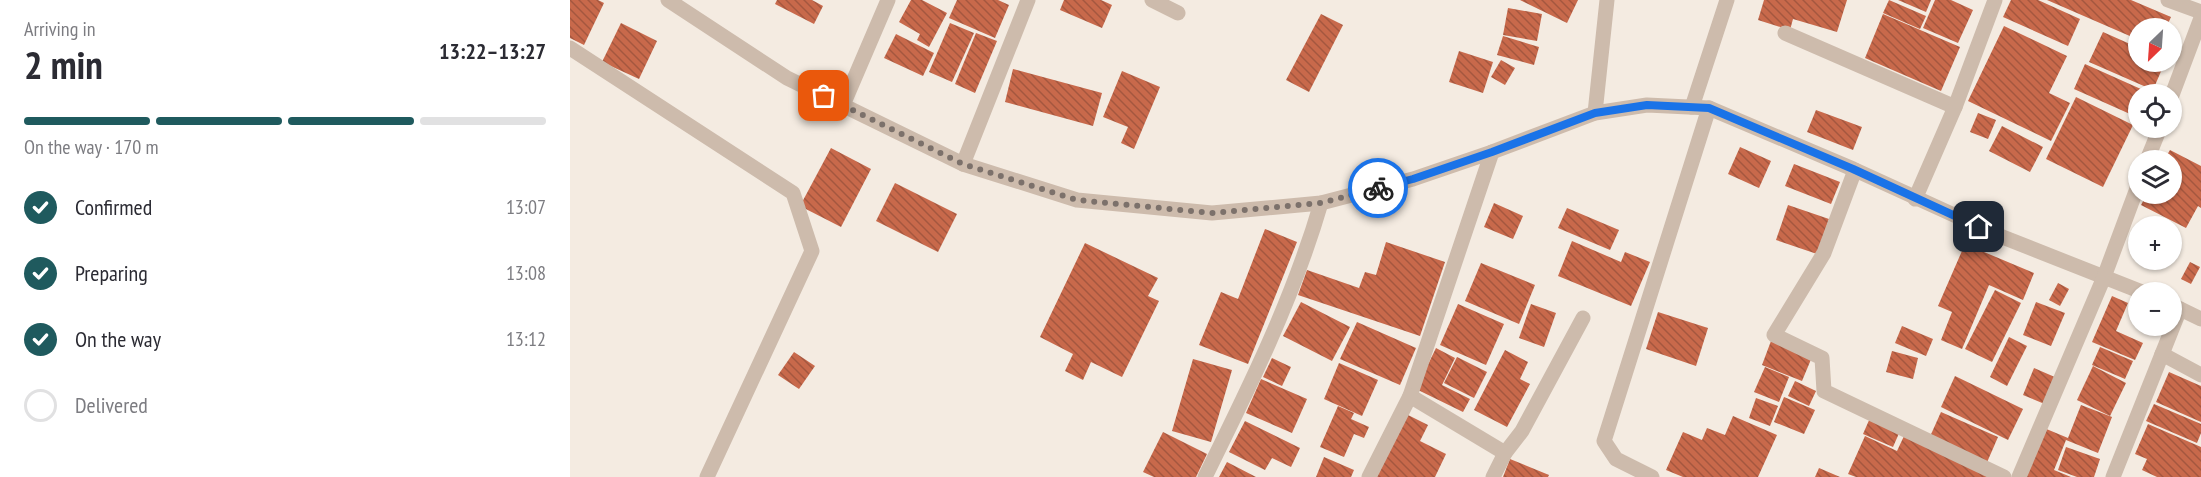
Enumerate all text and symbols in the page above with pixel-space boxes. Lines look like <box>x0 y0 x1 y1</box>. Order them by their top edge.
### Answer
text: Arriving in <box>24 16 96 42</box>
north arrow <box>2128 18 2182 72</box>
map controls <box>2128 18 2182 336</box>
text: 13:22–13:27 <box>439 37 546 65</box>
text: 2 min <box>24 39 103 90</box>
pin <box>798 70 849 121</box>
icon: bag <box>807 79 840 112</box>
button: locate <box>2128 84 2182 138</box>
text: On the way · 170 m <box>24 134 159 160</box>
button: layers <box>2128 150 2182 204</box>
courier <box>1348 158 1408 218</box>
icon: bike <box>1362 172 1395 205</box>
icon: check <box>24 191 57 224</box>
text: Confirmed <box>75 193 152 221</box>
text: 13:07 <box>506 194 546 220</box>
pin <box>1953 201 2004 252</box>
icon: home <box>1962 210 1995 243</box>
button: + <box>2128 216 2182 270</box>
icon: check <box>24 257 57 290</box>
text: Preparing <box>75 259 148 287</box>
text: 13:08 <box>506 260 546 286</box>
button: − <box>2128 282 2182 336</box>
icon: check <box>24 323 57 356</box>
text: On the way <box>75 325 161 353</box>
text: 13:12 <box>506 326 546 352</box>
text: Delivered <box>75 391 148 419</box>

